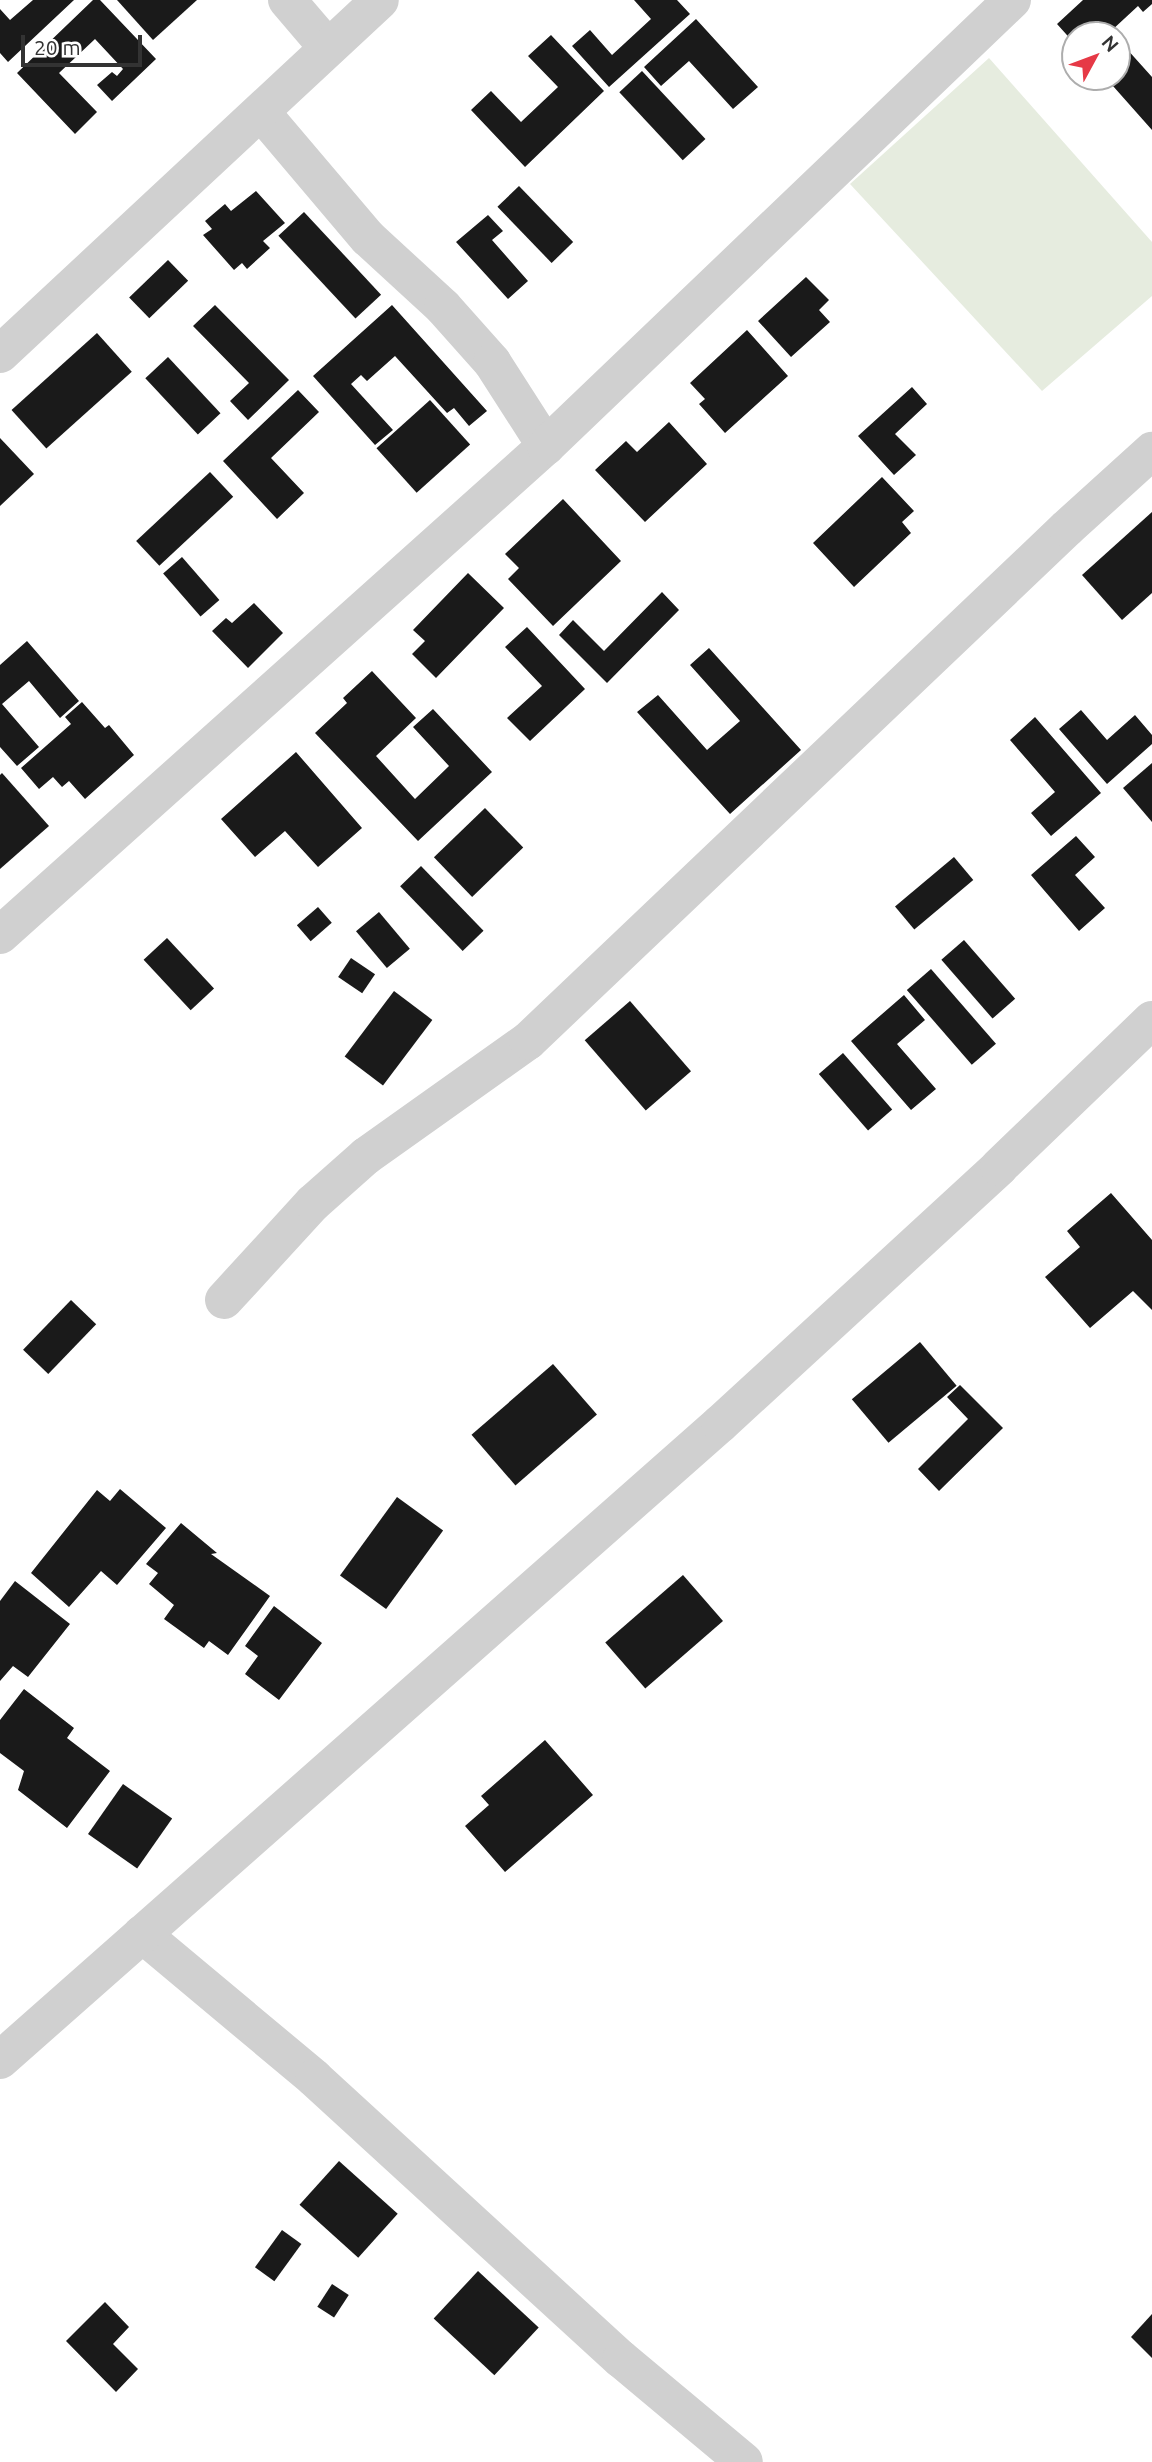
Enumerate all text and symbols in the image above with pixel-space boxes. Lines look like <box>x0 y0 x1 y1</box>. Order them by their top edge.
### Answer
scale bar <box>24 21 145 65</box>
north arrow <box>1061 21 1131 91</box>
text: N <box>1097 31 1123 56</box>
text: 20 m <box>34 35 81 59</box>

